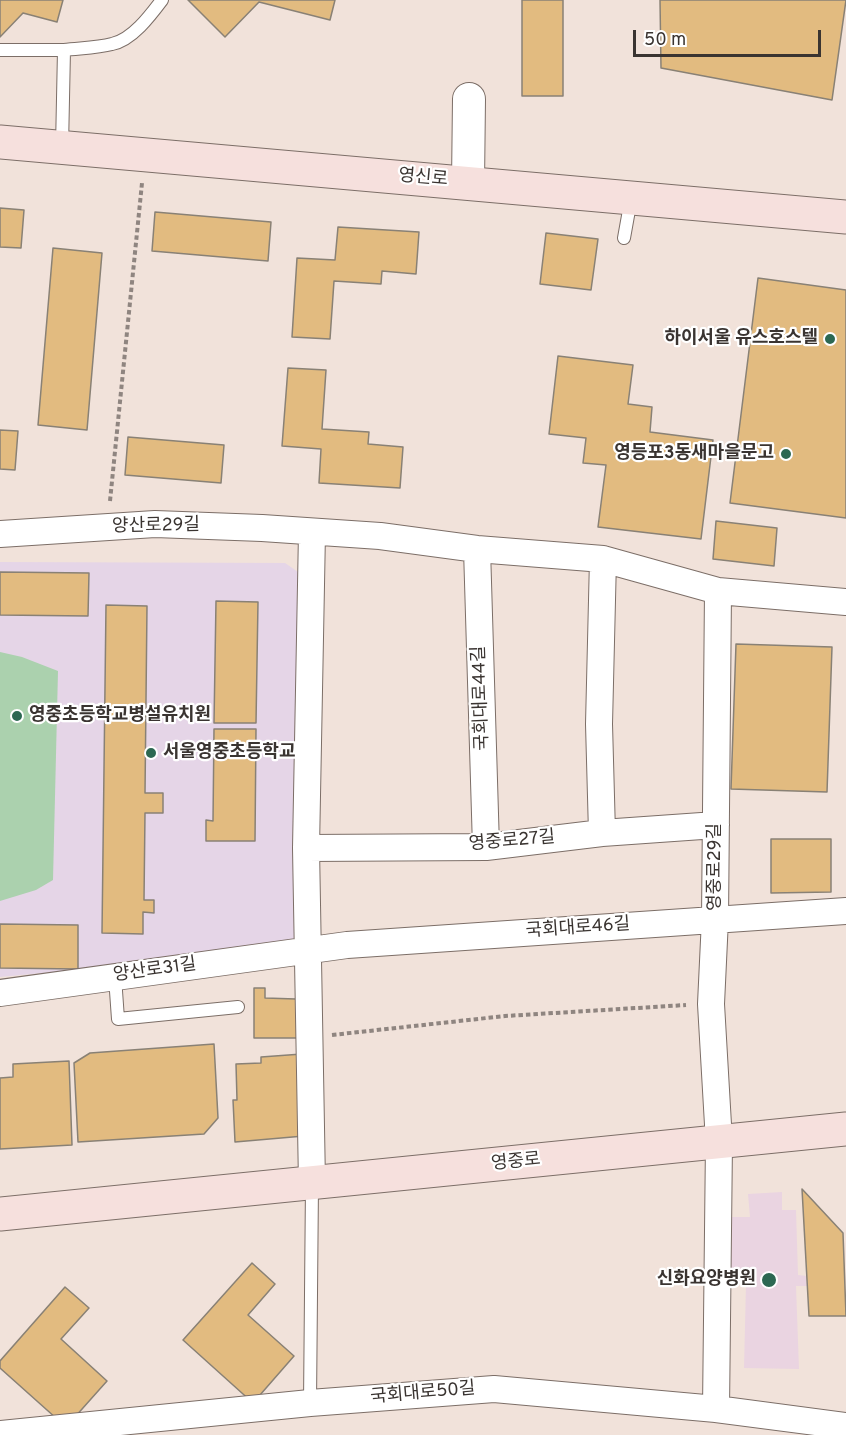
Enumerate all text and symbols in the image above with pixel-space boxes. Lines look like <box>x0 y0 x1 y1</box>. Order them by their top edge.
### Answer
scale bar <box>636 18 824 56</box>
text: 50 m <box>644 29 686 52</box>
street label: 영신로 <box>397 166 449 192</box>
place label: 하이서울 유스호스텔 <box>664 328 818 350</box>
marker: 하이서울 유스호스텔 <box>823 332 837 346</box>
place label: 영등포3동새마을문고 <box>614 443 774 465</box>
marker: 영등포3동새마을문고 <box>779 447 793 461</box>
street label: 양산로29길 <box>112 515 200 539</box>
street label: 국회대로44길 <box>469 645 495 751</box>
place label: 영중초등학교병설유치원 <box>29 705 211 727</box>
marker: 영중초등학교병설유치원 <box>10 709 24 723</box>
place label: 서울영중초등학교 <box>163 742 295 764</box>
marker: 서울영중초등학교 <box>144 746 158 760</box>
street label: 영중로29길 <box>705 823 727 911</box>
street label: 영중로27길 <box>468 827 556 857</box>
street label: 국회대로46길 <box>525 915 631 943</box>
street label: 양산로31길 <box>112 954 198 988</box>
street label: 영중로 <box>490 1150 542 1176</box>
place label: 신화요양병원 <box>657 1269 756 1291</box>
marker: 신화요양병원 <box>760 1271 778 1289</box>
street label: 국회대로50길 <box>370 1379 476 1409</box>

